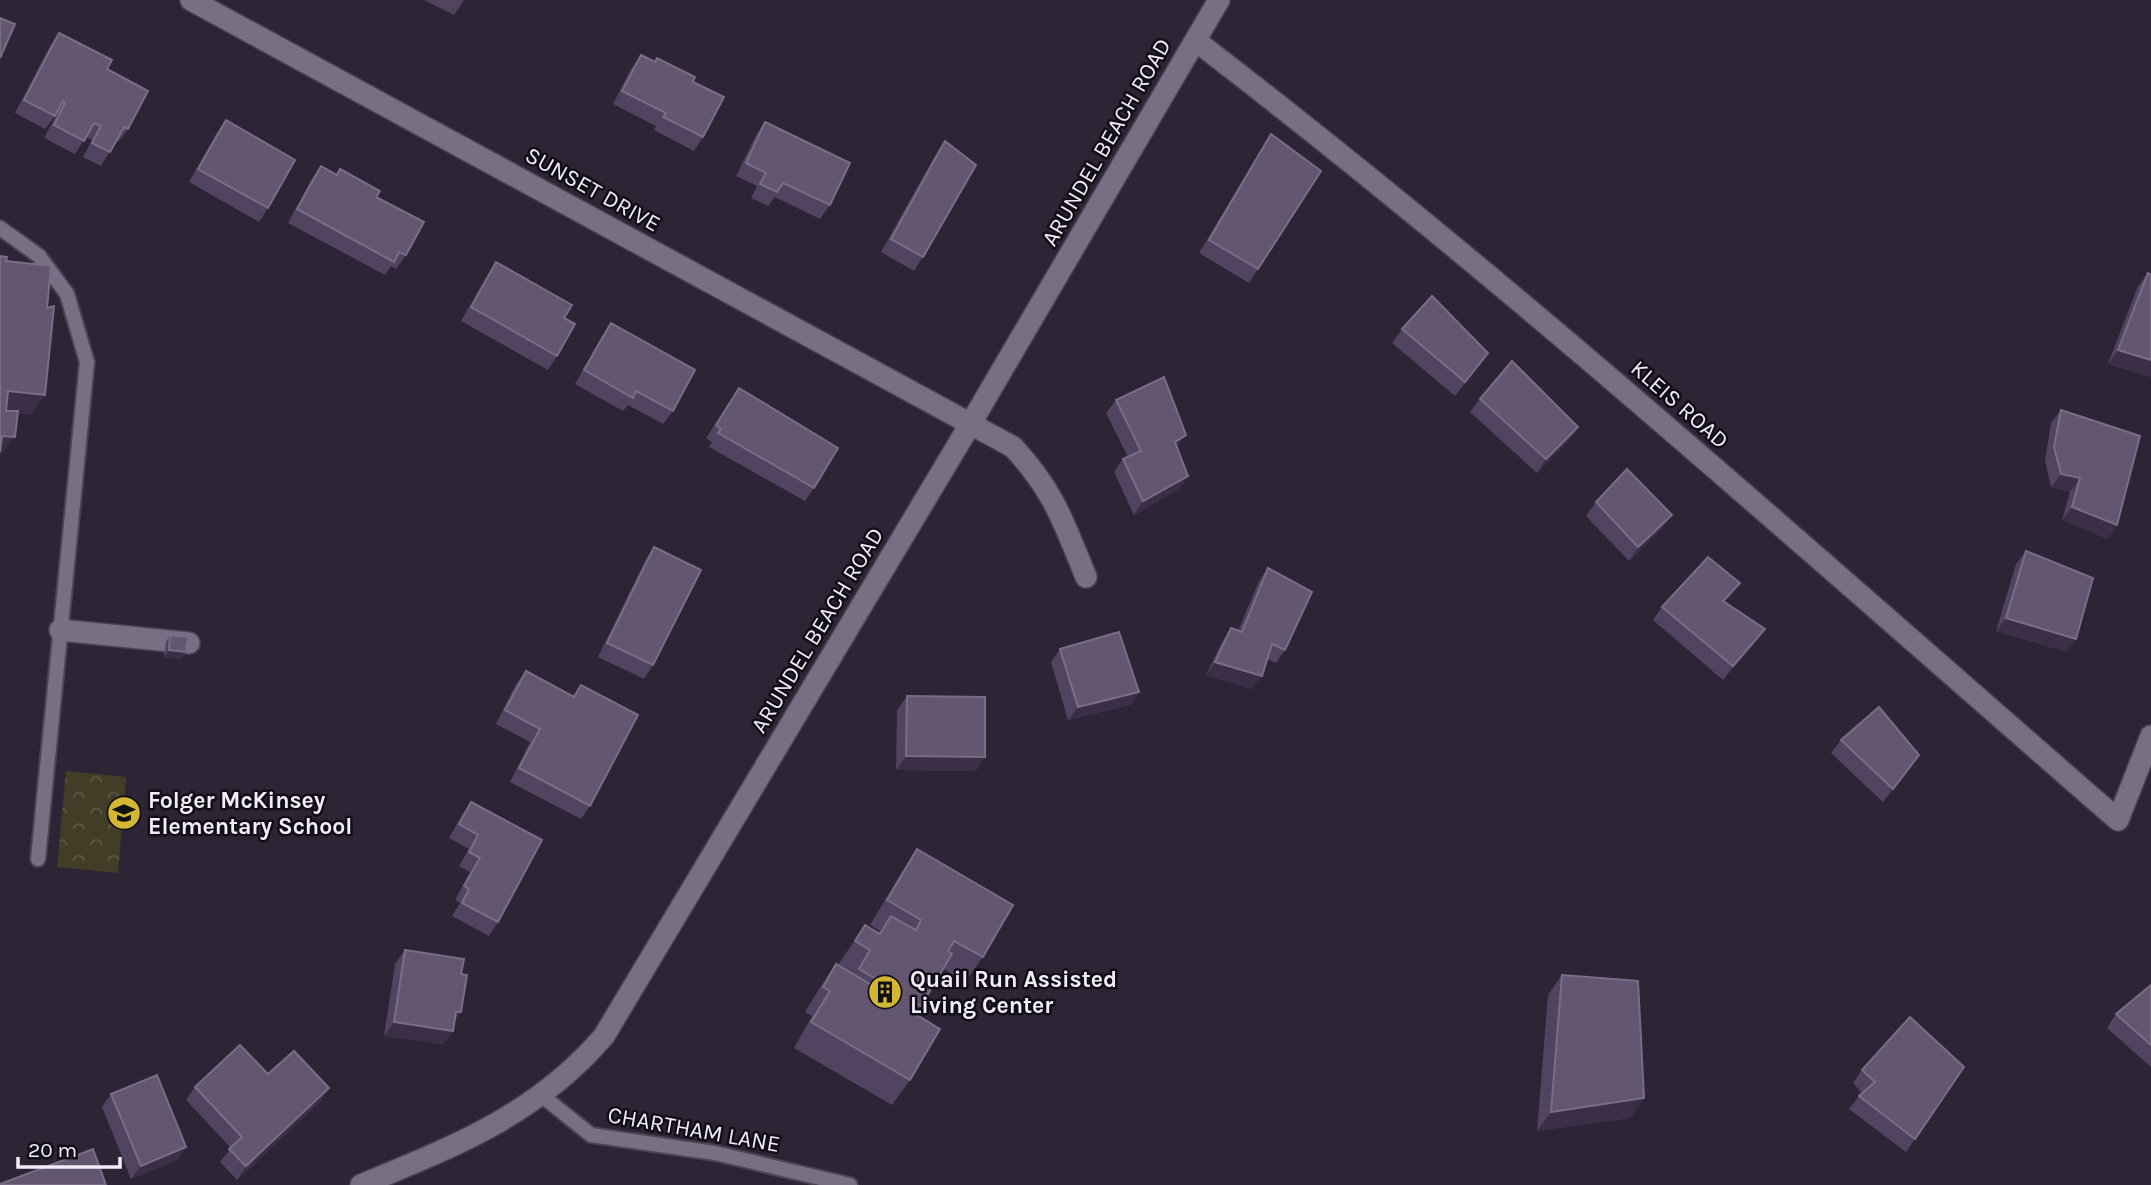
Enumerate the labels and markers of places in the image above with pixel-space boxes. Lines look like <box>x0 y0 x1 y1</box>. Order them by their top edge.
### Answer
place label: Folger McKinsey Elementary School <box>148 787 352 840</box>
school or university icon: Folger McKinsey Elementary School <box>105 794 143 832</box>
place label: Quail Run Assisted Living Center <box>910 966 1117 1019</box>
building icon: Quail Run Assisted Living Center <box>866 973 904 1011</box>

